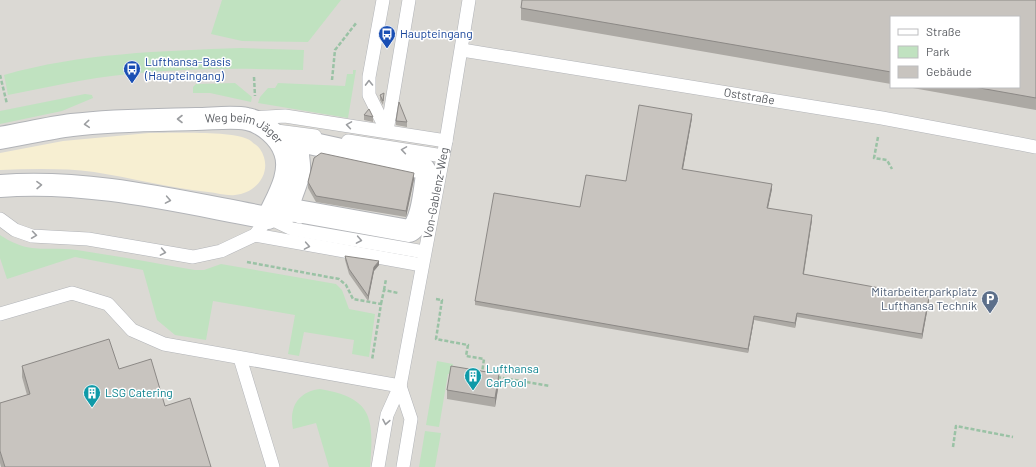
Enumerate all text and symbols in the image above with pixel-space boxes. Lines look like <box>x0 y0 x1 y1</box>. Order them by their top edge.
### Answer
legend <box>890 16 1020 88</box>
bus stop icon: Haupteingang <box>377 24 397 49</box>
text: Straße <box>926 24 961 38</box>
place label: Haupteingang <box>400 26 473 40</box>
text: Park <box>926 44 950 58</box>
place label: Lufthansa-Basis (Haupteingang) <box>144 54 231 82</box>
bus stop icon: Lufthansa-Basis (Haupteingang) <box>122 59 142 84</box>
text: Gebäude <box>926 64 972 78</box>
one-way arrow <box>365 80 373 86</box>
street label: Oststraße <box>723 85 776 107</box>
street label: Weg beim Jäger <box>204 110 287 146</box>
one-way arrow <box>177 115 183 123</box>
one-way arrow <box>84 119 90 128</box>
one-way arrow <box>346 121 352 130</box>
one-way arrow <box>401 146 408 155</box>
street label: Von-Gablenz-Weg <box>420 146 451 240</box>
one-way arrow <box>36 181 42 189</box>
one-way arrow <box>165 195 171 204</box>
one-way arrow <box>31 230 38 239</box>
one-way arrow <box>356 235 362 244</box>
one-way arrow <box>304 241 310 249</box>
one-way arrow <box>160 247 166 256</box>
place label: Mitarbeiterparkplatz Lufthansa Technik <box>871 284 977 312</box>
parking icon: Mitarbeiterparkplatz Lufthansa Technik <box>980 289 1000 314</box>
place label: Lufthansa CarPool <box>486 361 539 389</box>
building icon: Lufthansa CarPool <box>463 366 483 391</box>
building icon: LSG Catering <box>82 383 102 408</box>
place label: LSG Catering <box>105 385 173 399</box>
one-way arrow <box>382 419 391 426</box>

